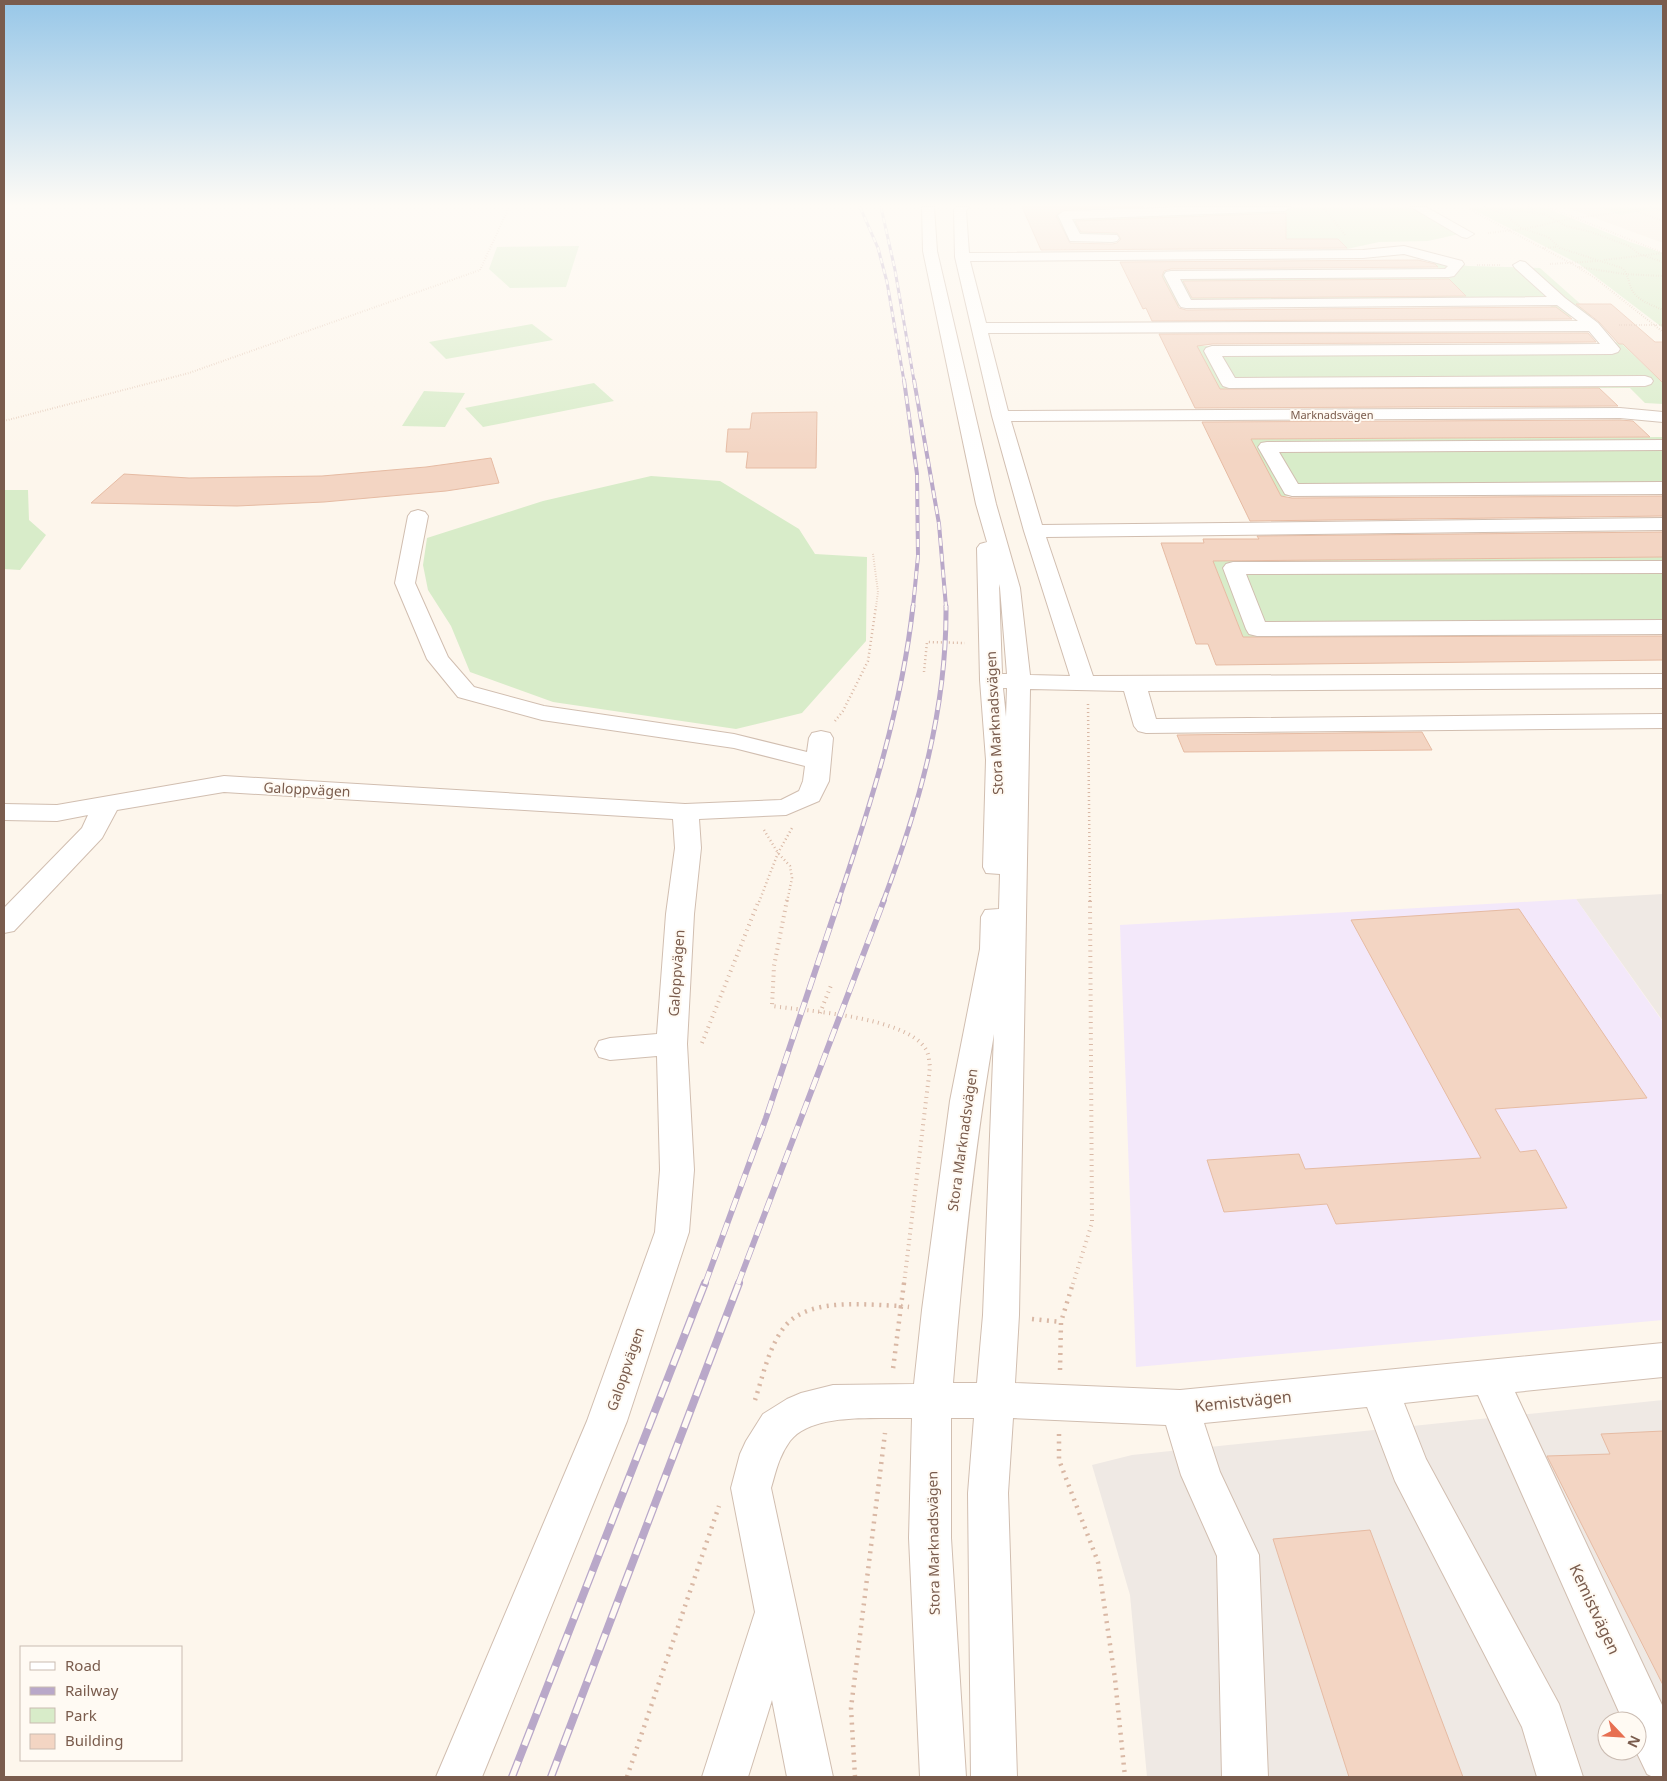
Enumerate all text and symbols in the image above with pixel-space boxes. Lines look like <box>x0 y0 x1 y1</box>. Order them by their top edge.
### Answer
street label: Marknadsvägen <box>1290 407 1374 422</box>
street label: Stora Marknadsvägen <box>981 651 1007 795</box>
street label: Galoppvägen <box>263 777 351 801</box>
street label: Galoppvägen <box>663 929 689 1017</box>
street label: Stora Marknadsvägen <box>943 1067 981 1213</box>
street label: Galoppvägen <box>602 1325 648 1413</box>
street label: Kemistvägen <box>1193 1385 1293 1417</box>
street label: Stora Marknadsvägen <box>922 1471 944 1615</box>
street label: Kemistvägen <box>1564 1560 1626 1658</box>
legend <box>20 1646 182 1761</box>
text: Road <box>65 1655 101 1675</box>
text: Railway <box>65 1680 119 1700</box>
text: Park <box>65 1705 97 1725</box>
north arrow <box>1597 1711 1647 1761</box>
text: Building <box>65 1730 123 1750</box>
text: N <box>1623 1733 1645 1751</box>

